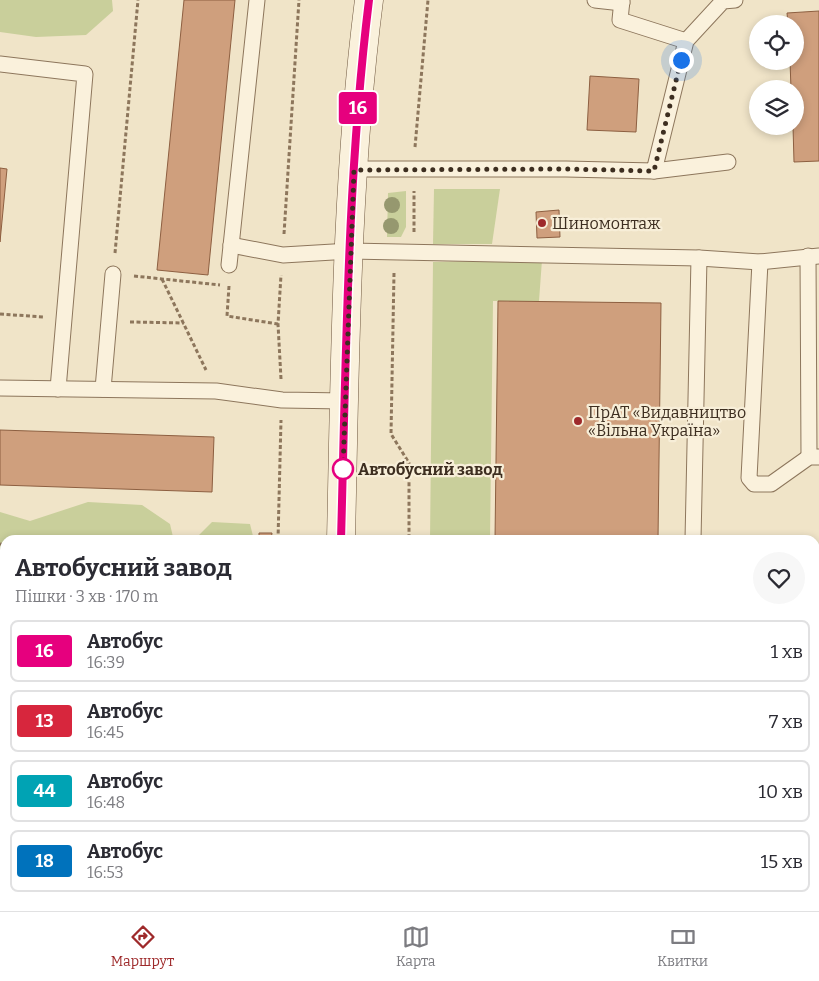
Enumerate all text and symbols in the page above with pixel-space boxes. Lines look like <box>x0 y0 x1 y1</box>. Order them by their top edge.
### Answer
map controls <box>749 15 804 135</box>
button: locate <box>749 15 804 70</box>
your location <box>669 48 694 73</box>
button: layers <box>749 80 804 135</box>
line badge: 16 <box>336 92 380 124</box>
text: 16 <box>349 97 367 119</box>
place label: Шиномонтаж <box>552 214 661 233</box>
marker: Шиномонтаж <box>536 217 548 229</box>
place label: ПрАТ «Видавництво «Вільна Україна» <box>588 403 746 440</box>
marker: ПрАТ «Видавництво «Вільна Україна» <box>572 415 584 427</box>
marker: Автобусний завод <box>332 458 354 480</box>
place label: Автобусний завод <box>358 460 503 479</box>
button: heart <box>753 552 805 604</box>
text: Автобусний завод <box>15 554 232 582</box>
text: Пішки · 3 хв · 170 m <box>15 587 158 606</box>
text: Автобус <box>87 630 163 653</box>
text: 16 <box>35 640 54 662</box>
text: 1 хв <box>771 640 803 663</box>
text: 16:39 <box>87 653 125 672</box>
text: Автобус <box>87 700 163 723</box>
text: 13 <box>35 710 54 732</box>
text: 7 хв <box>769 710 803 733</box>
text: 16:45 <box>87 723 124 742</box>
text: Автобус <box>87 770 163 793</box>
text: 44 <box>33 780 56 802</box>
text: 10 хв <box>758 780 803 803</box>
text: 16:48 <box>87 793 125 812</box>
text: Автобус <box>87 840 163 863</box>
text: 18 <box>35 850 54 872</box>
text: 15 хв <box>760 850 803 873</box>
text: 16:53 <box>87 863 124 882</box>
tab: Маршрут <box>111 923 174 970</box>
tab: Карта <box>396 923 436 970</box>
tab: Квитки <box>657 923 708 970</box>

